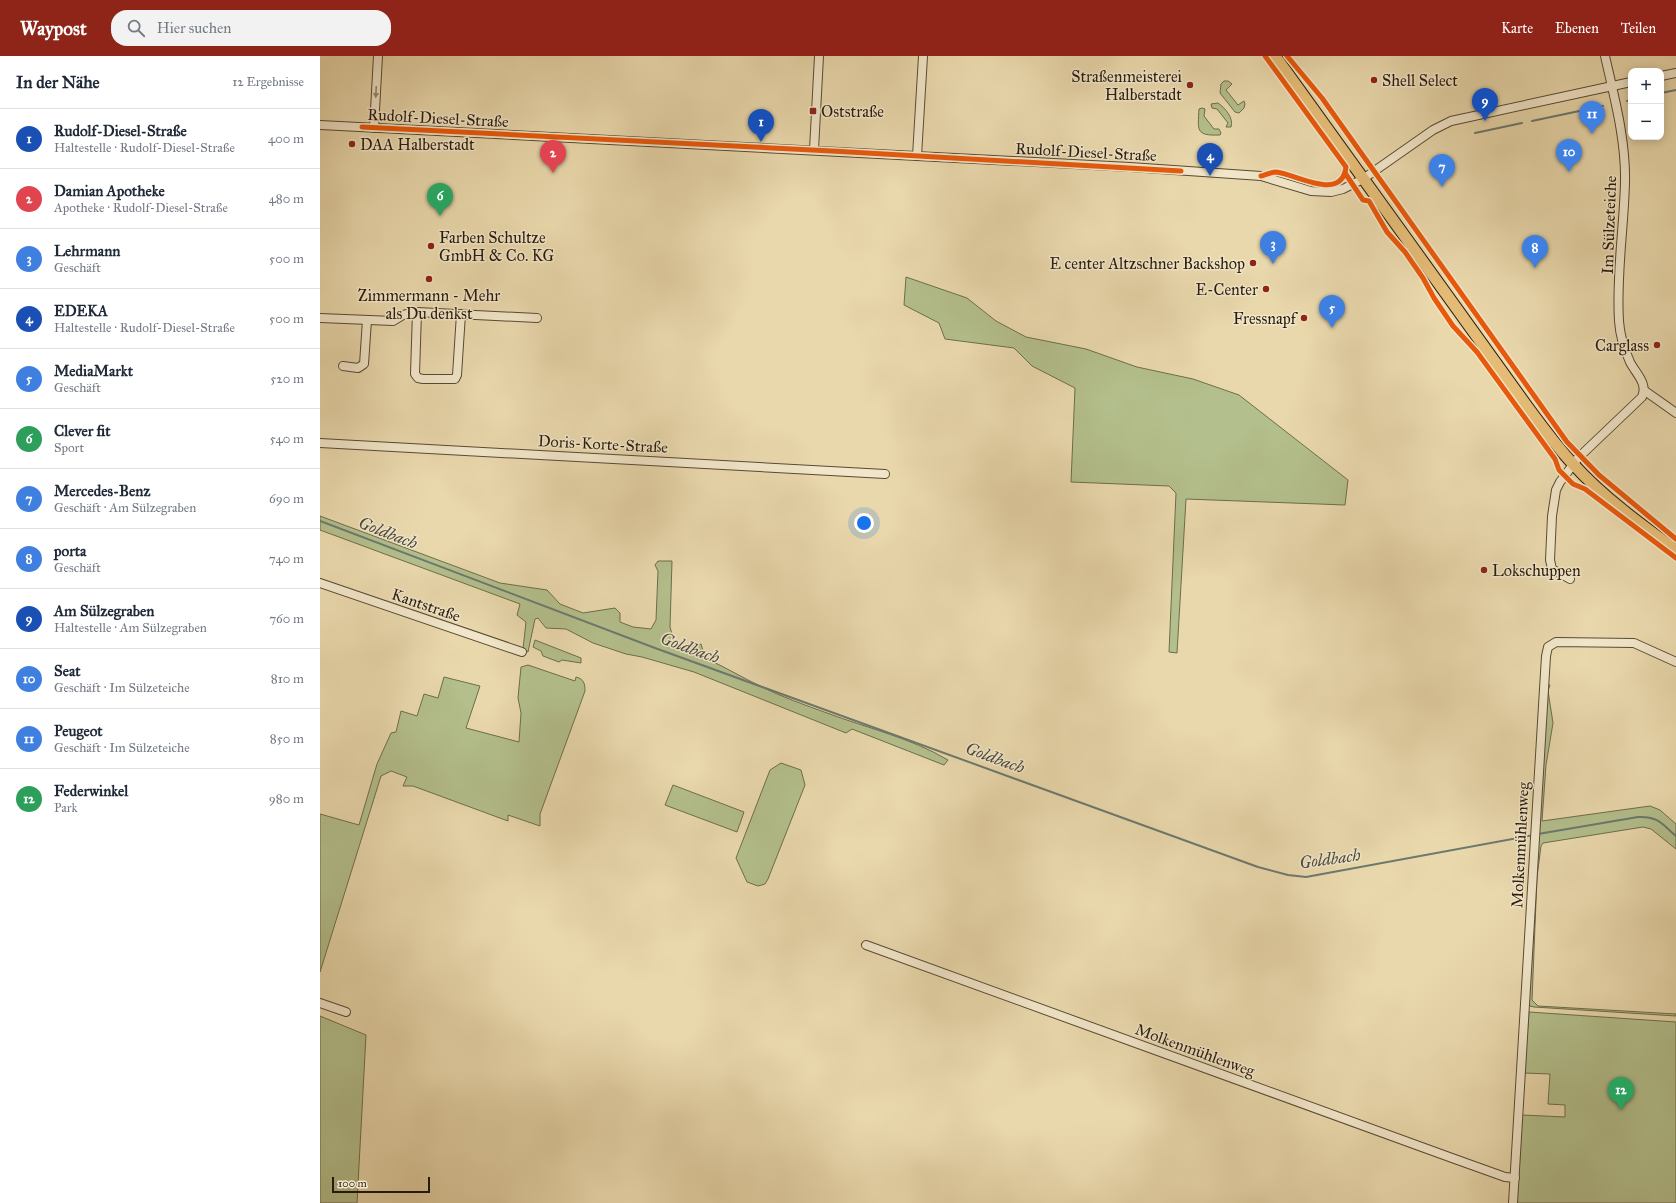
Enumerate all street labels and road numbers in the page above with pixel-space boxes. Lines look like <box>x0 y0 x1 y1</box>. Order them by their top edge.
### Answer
street label: Rudolf-Diesel-Straße <box>367 105 510 131</box>
street label: Rudolf-Diesel-Straße <box>1015 139 1158 165</box>
street label: Im Sülzeteiche <box>1598 175 1620 275</box>
street label: Doris-Korte-Straße <box>537 431 669 457</box>
street label: Kantstraße <box>389 584 463 626</box>
street label: Molkenmühlenweg <box>1507 781 1534 908</box>
street label: Molkenmühlenweg <box>1132 1020 1258 1082</box>

